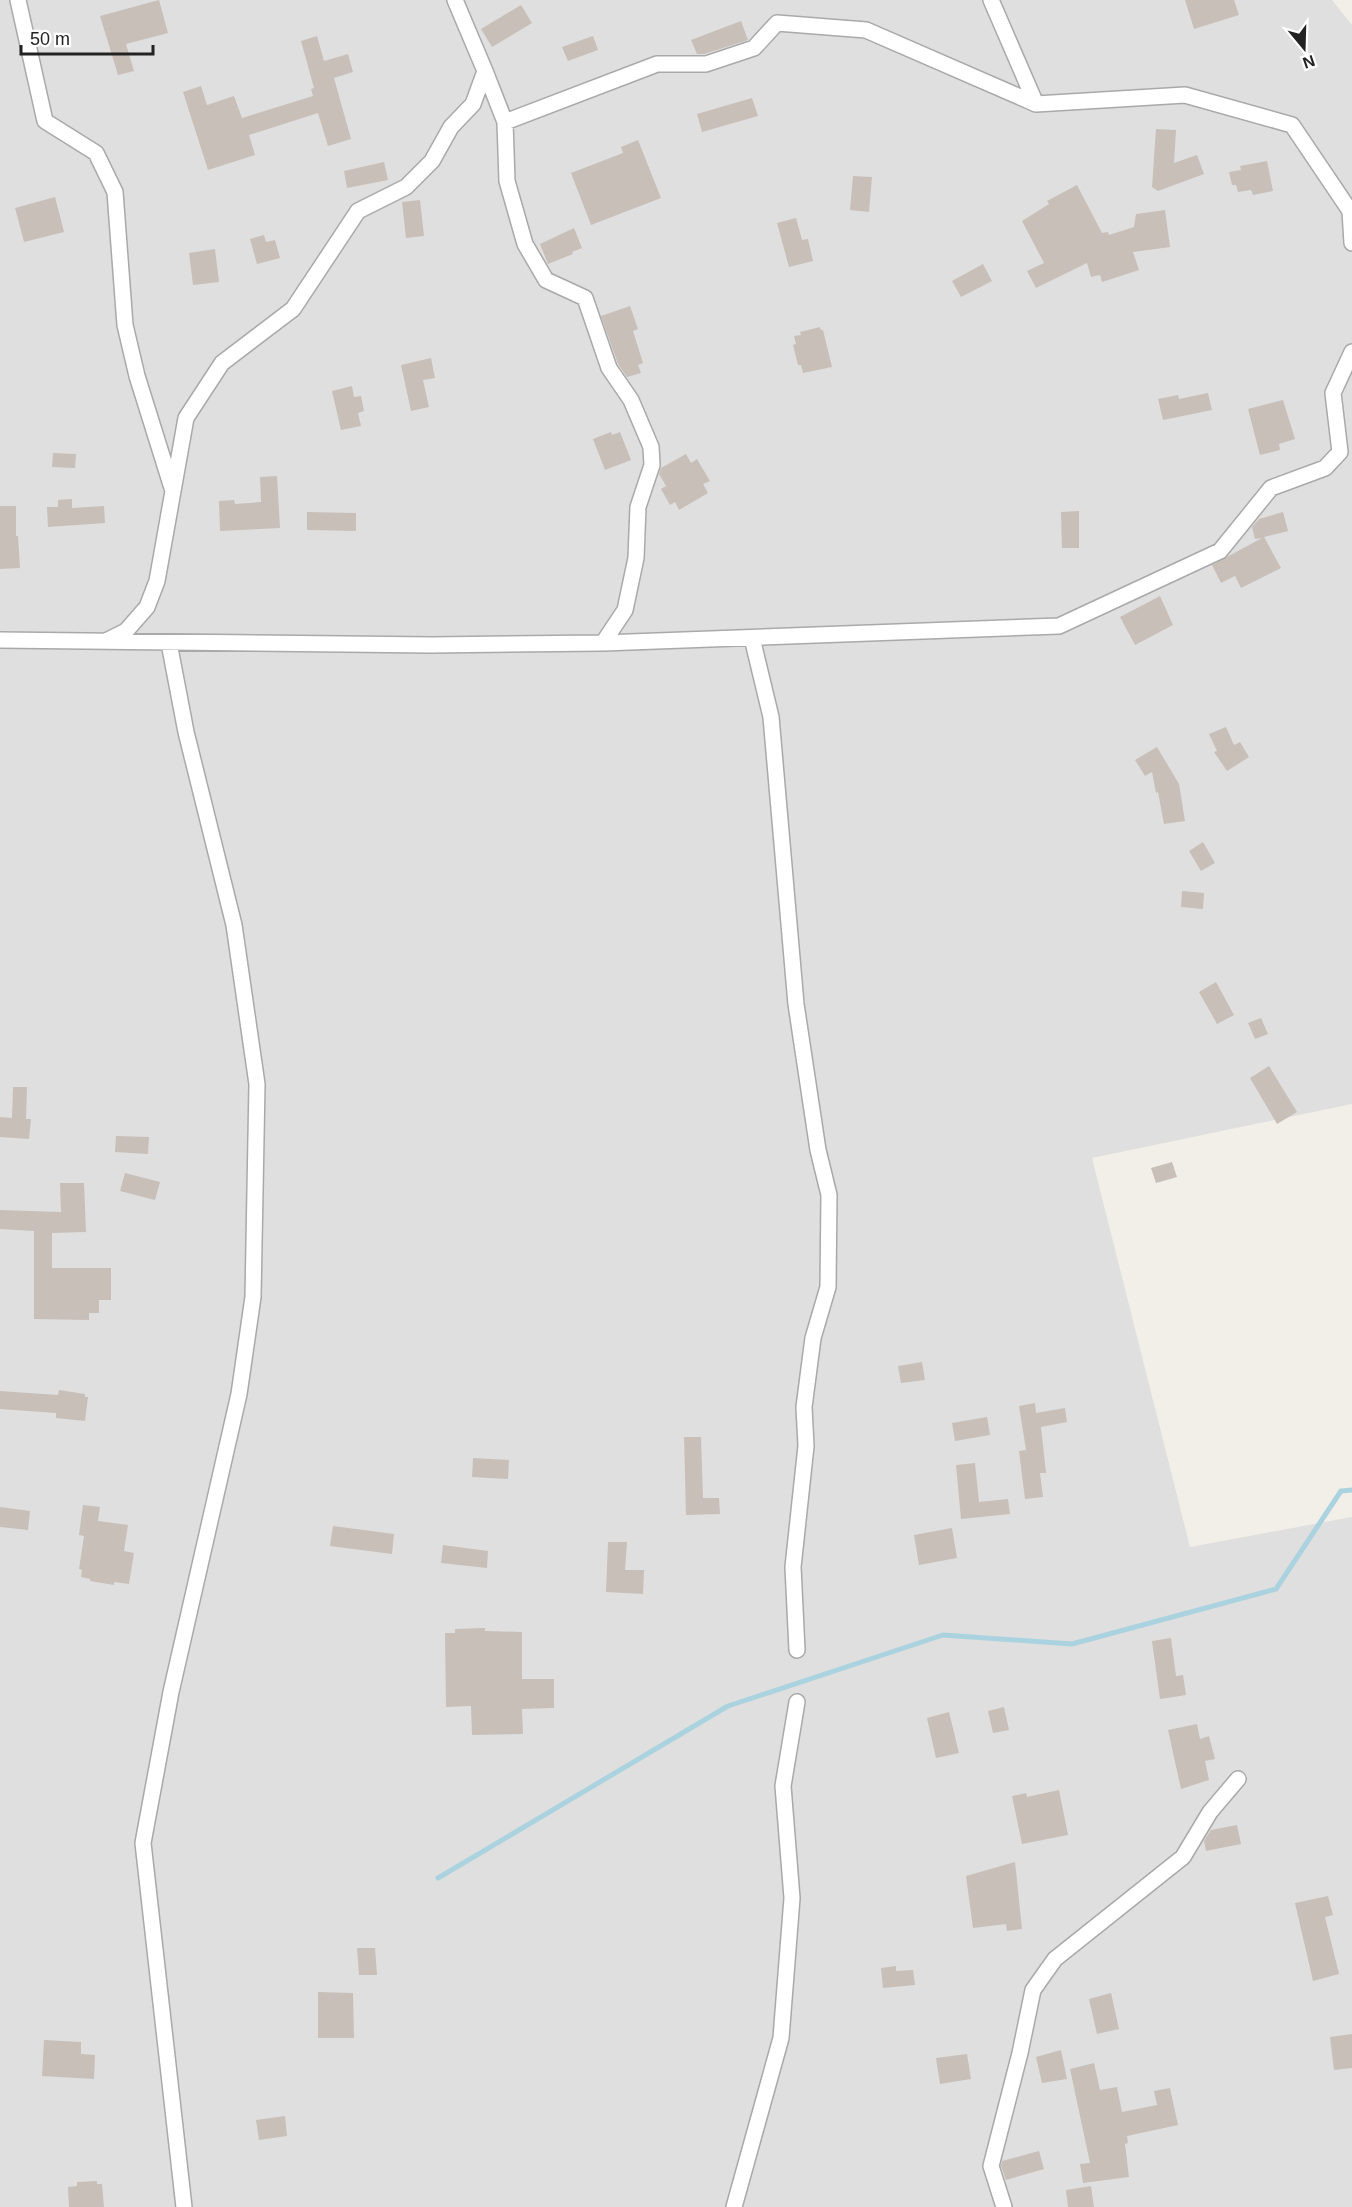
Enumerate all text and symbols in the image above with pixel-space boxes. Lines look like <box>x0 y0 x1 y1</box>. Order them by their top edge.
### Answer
scale bar <box>21 18 153 56</box>
north arrow <box>1274 18 1334 78</box>
text: 50 m <box>30 29 70 49</box>
text: N <box>1300 52 1317 72</box>

